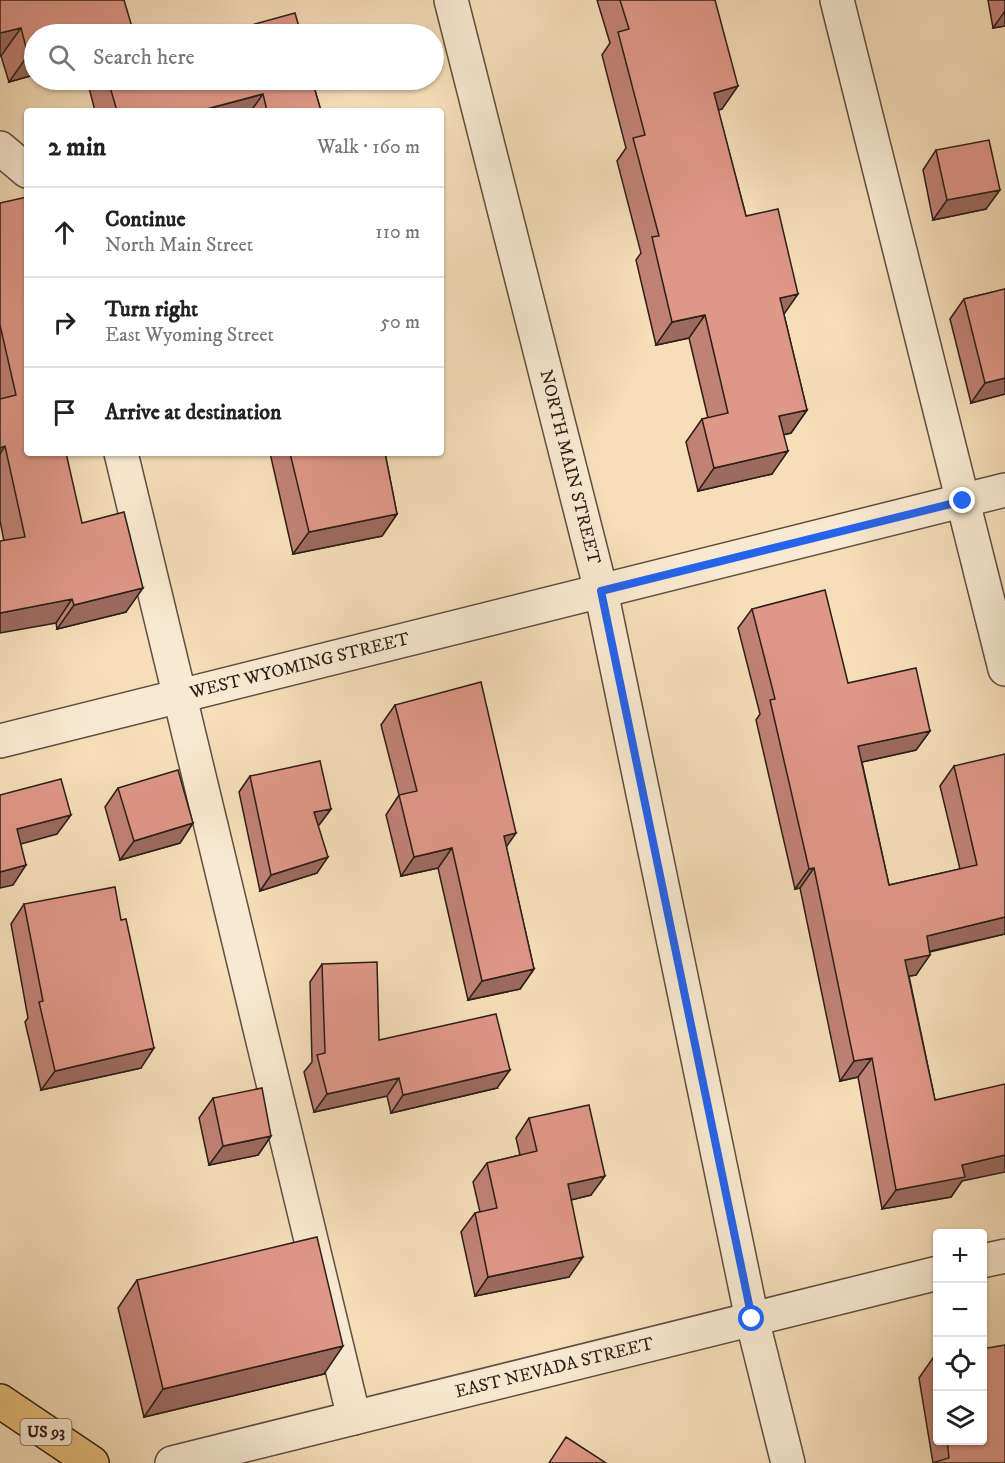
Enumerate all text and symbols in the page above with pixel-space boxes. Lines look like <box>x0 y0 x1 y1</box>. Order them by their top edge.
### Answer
search box <box>24 24 444 90</box>
icon: search <box>45 41 78 74</box>
text: Search here <box>93 44 195 71</box>
text: 2 min <box>48 131 106 164</box>
text: Walk · 160 m <box>317 135 420 160</box>
text: Continue <box>105 206 186 233</box>
icon: ahead <box>48 216 81 249</box>
text: 110 m <box>375 220 420 245</box>
text: North Main Street <box>105 233 253 258</box>
text: Turn right <box>105 296 198 323</box>
icon: right <box>48 306 81 339</box>
text: 50 m <box>380 310 420 335</box>
text: East Wyoming Street <box>105 323 274 348</box>
street label: NORTH MAIN STREET <box>534 368 605 567</box>
icon: arrive <box>48 396 81 429</box>
text: Arrive at destination <box>105 399 282 426</box>
route end <box>949 487 975 513</box>
street label: WEST WYOMING STREET <box>187 628 412 704</box>
map controls <box>933 1229 987 1445</box>
button: + <box>933 1229 987 1283</box>
button: − <box>933 1283 987 1337</box>
route start <box>738 1305 764 1331</box>
street label: EAST NEVADA STREET <box>453 1333 656 1403</box>
button: locate <box>933 1337 987 1391</box>
button: layers <box>933 1391 987 1445</box>
road number: US 93 <box>20 1419 72 1445</box>

